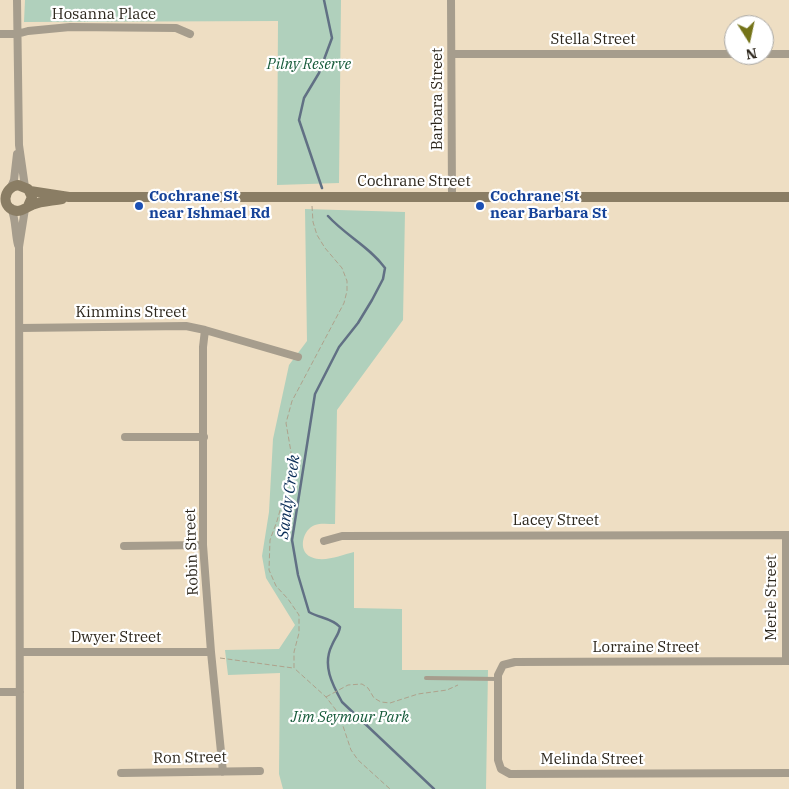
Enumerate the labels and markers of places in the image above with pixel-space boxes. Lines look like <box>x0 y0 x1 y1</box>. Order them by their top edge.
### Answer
place label: Cochrane St near Ishmael Rd <box>149 188 270 223</box>
place label: Cochrane St near Barbara St <box>490 188 607 223</box>
marker: Cochrane St near Ishmael Rd <box>133 200 145 212</box>
marker: Cochrane St near Barbara St <box>474 200 486 212</box>

